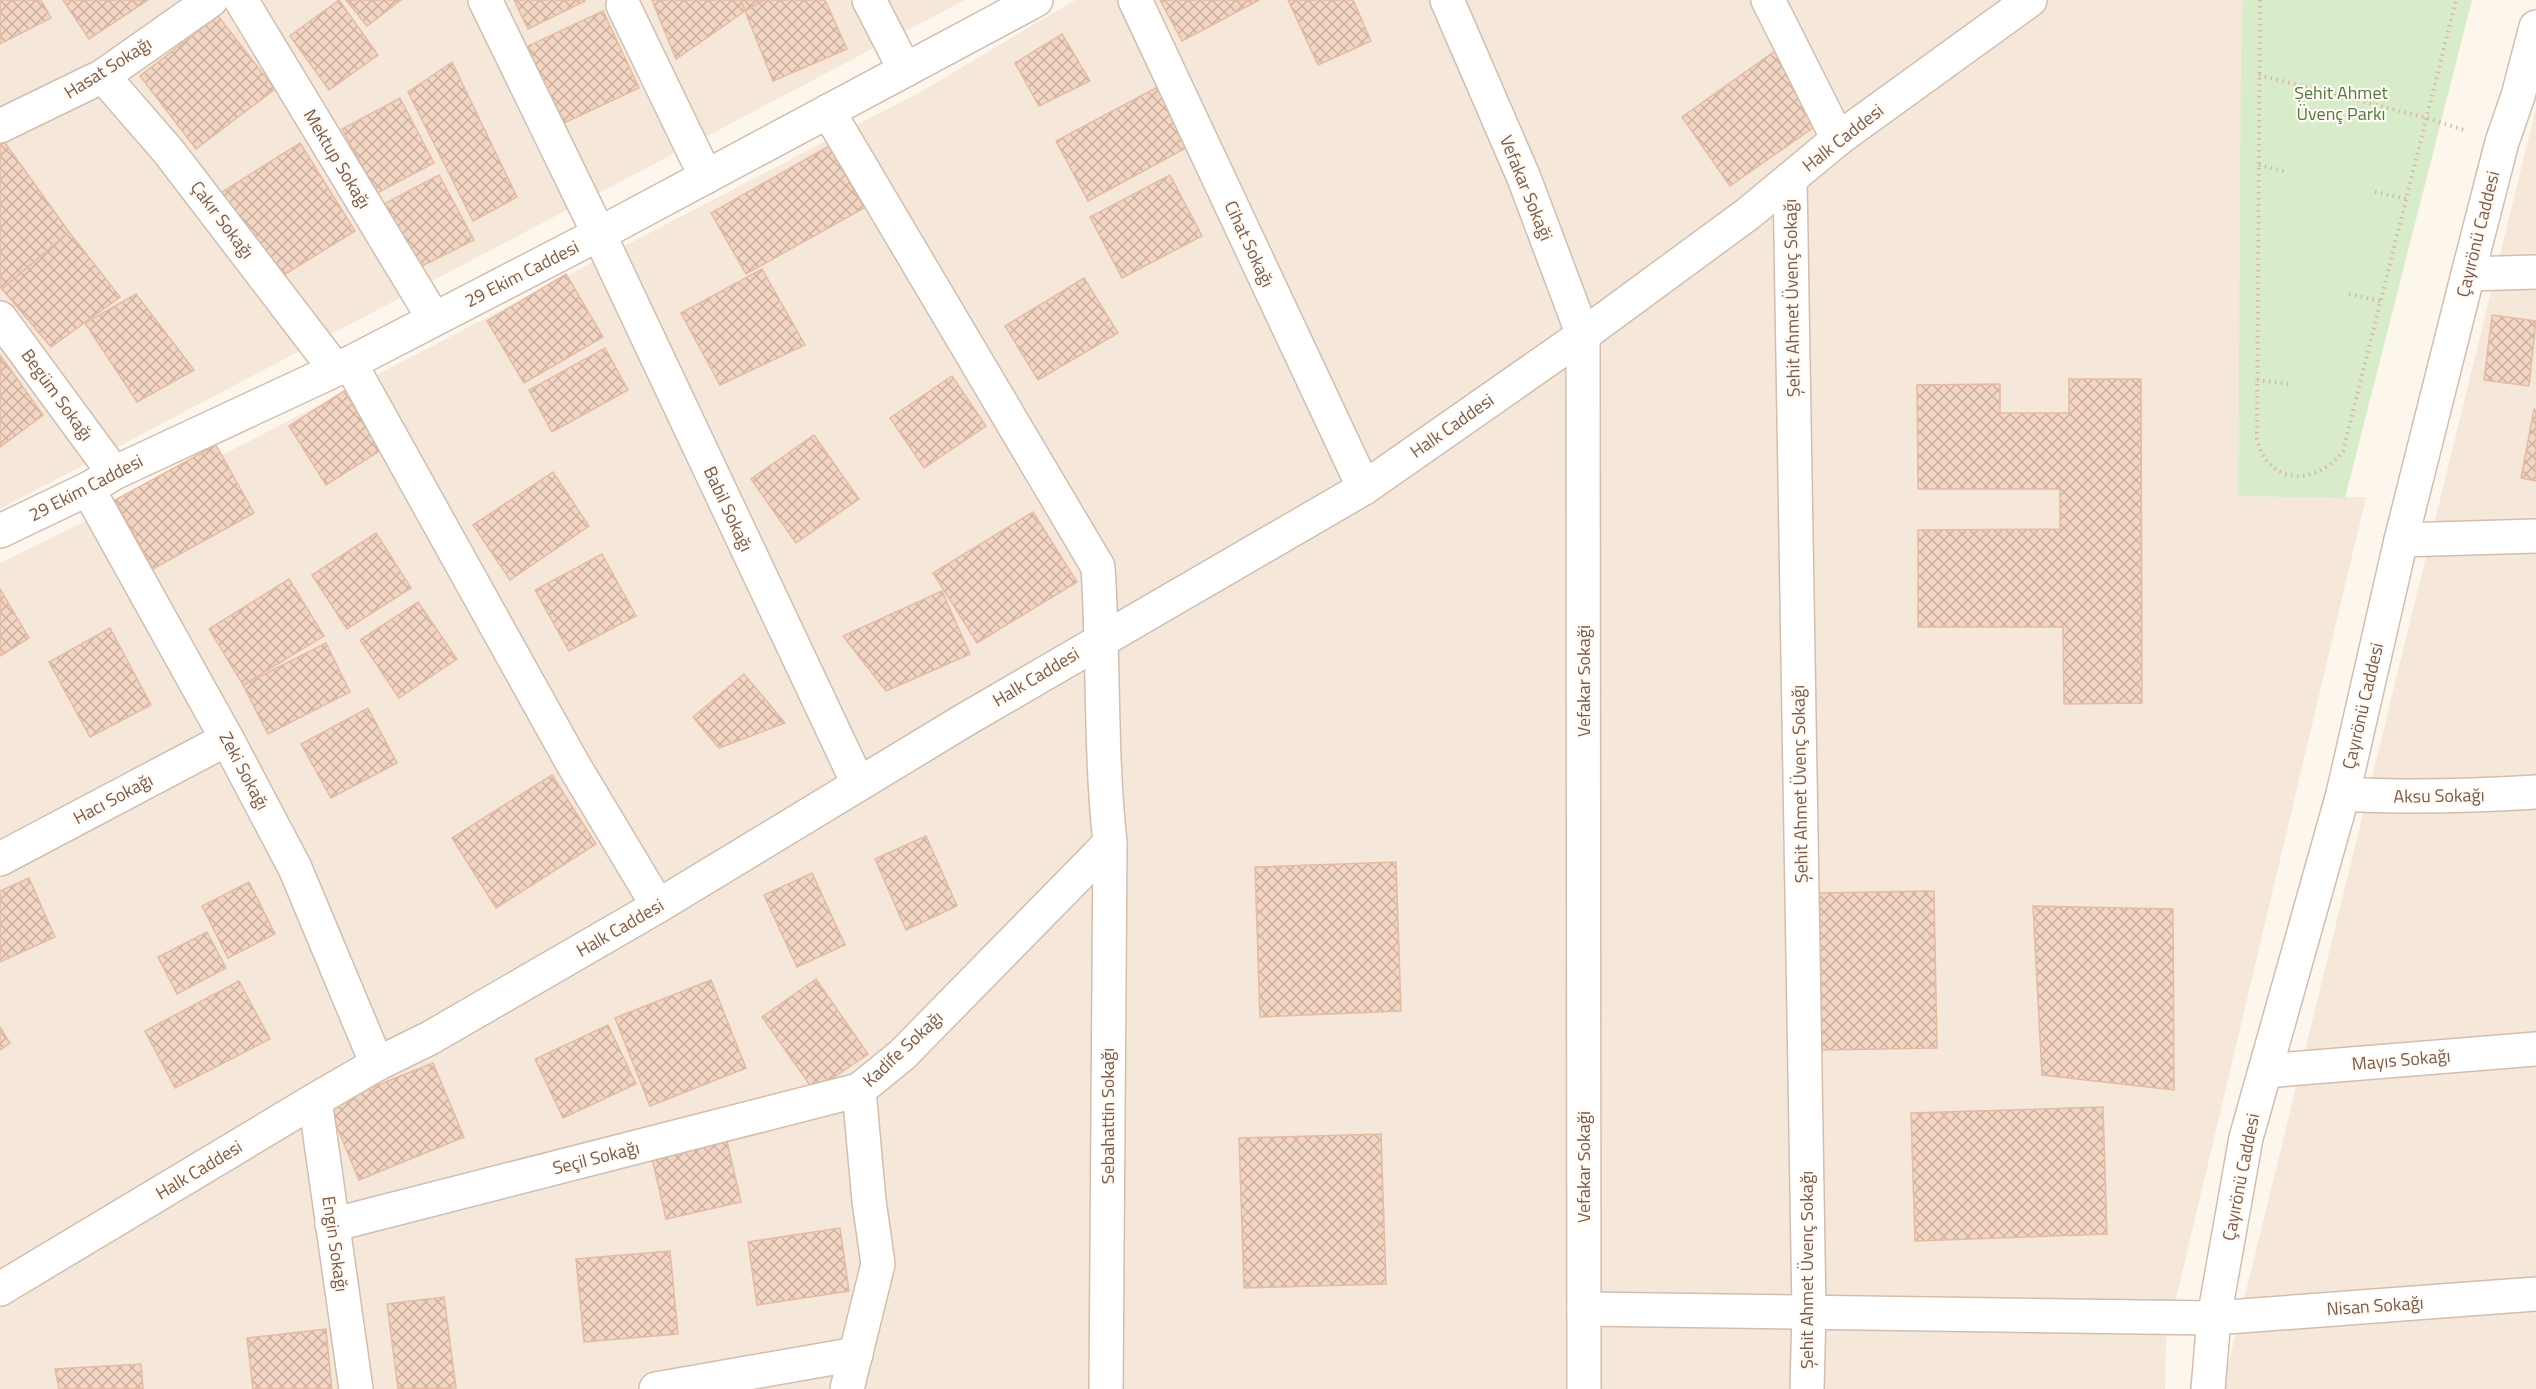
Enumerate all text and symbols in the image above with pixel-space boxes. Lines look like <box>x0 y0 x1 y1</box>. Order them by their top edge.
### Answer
street label: Hasat Sokağı <box>59 30 157 105</box>
park label: Şehit Ahmet Üvenç Parkı <box>2294 79 2388 127</box>
street label: Halk Caddesi <box>1796 97 1889 178</box>
street label: Mektup Sokağı <box>297 104 378 214</box>
street label: Vefakar Sokaği <box>1493 131 1560 245</box>
street label: Çayırönü Caddesi <box>2449 168 2506 300</box>
street label: Çakır Sokağı <box>184 175 261 264</box>
street label: Cihat Sokağı <box>1218 196 1281 292</box>
street label: Şehit Ahmet Üvenç Sokağı <box>1776 199 1807 397</box>
street label: 29 Ekim Caddesi <box>460 233 584 314</box>
street label: Begüm Sokağı <box>15 343 100 446</box>
street label: Halk Caddesi <box>1404 387 1499 465</box>
street label: 29 Ekim Caddesi <box>24 447 148 528</box>
street label: Babil Sokağı <box>697 462 760 556</box>
street label: Vefakar Sokaği <box>1570 625 1597 737</box>
street label: Halk Caddesi <box>987 640 1084 713</box>
street label: Çayırönü Caddesi <box>2335 640 2390 772</box>
street label: Şehit Ahmet Üvenç Sokağı <box>1784 685 1815 883</box>
street label: Zeki Sokağı <box>213 727 276 815</box>
street label: Hacı Sokağı <box>68 766 157 831</box>
street label: Aksu Sokağı <box>2393 781 2485 810</box>
street label: Halk Caddesi <box>571 892 669 964</box>
street label: Kadife Sokağı <box>856 1004 949 1093</box>
street label: Mayıs Sokağı <box>2350 1042 2451 1077</box>
street label: Sebahattin Sokağı <box>1094 1048 1121 1184</box>
street label: Vefakar Sokaği <box>1570 1111 1597 1223</box>
street label: Çayırönü Caddesi <box>2215 1111 2266 1243</box>
street label: Halk Caddesi <box>150 1133 247 1206</box>
street label: Seçil Sokağı <box>550 1134 642 1181</box>
street label: Şehit Ahmet Üvenç Sokağı <box>1793 1171 1820 1369</box>
street label: Engin Sokağı <box>315 1194 356 1294</box>
street label: Nisan Sokağı <box>2326 1289 2424 1322</box>

